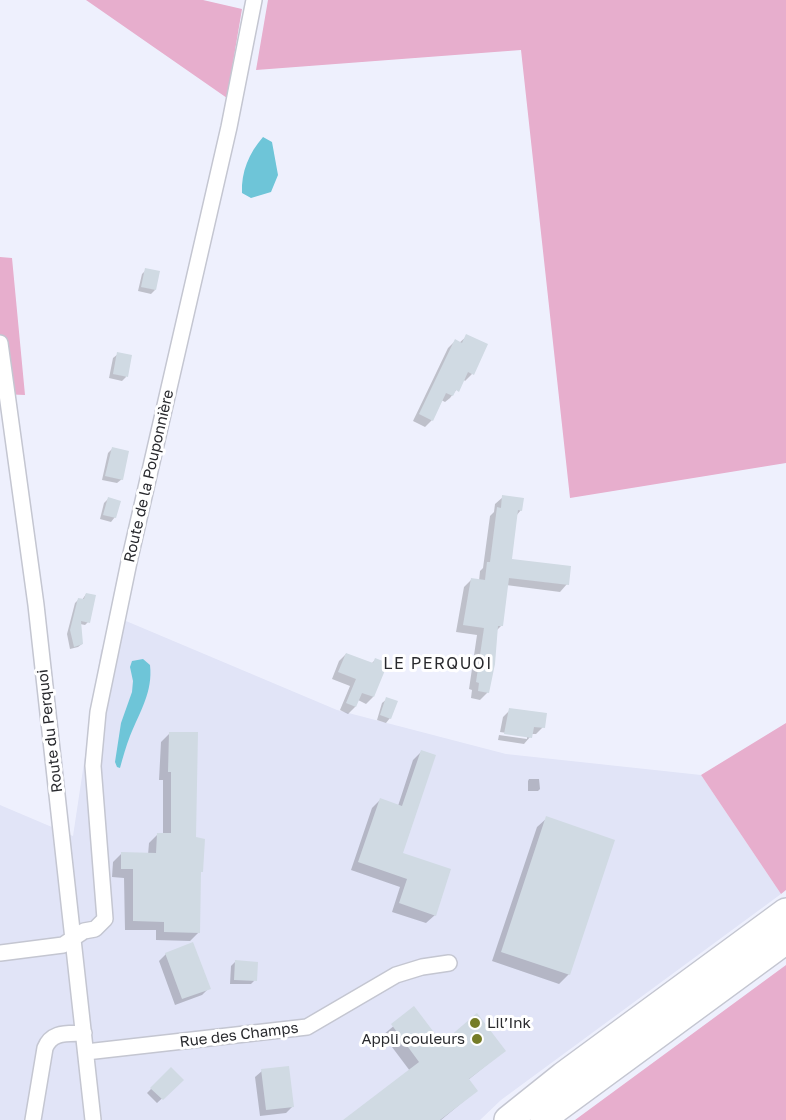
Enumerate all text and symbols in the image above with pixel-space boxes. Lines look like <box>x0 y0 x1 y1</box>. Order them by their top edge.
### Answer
street label: Route de la Pouponnière <box>120 388 178 564</box>
district label: LE PERQUOI <box>383 654 493 674</box>
street label: Route du Perquoi <box>34 668 66 794</box>
place label: Lil’Ink <box>487 1014 531 1032</box>
marker: Lil’Ink <box>468 1016 482 1030</box>
street label: Rue des Champs <box>179 1019 299 1051</box>
place label: Appli couleurs <box>361 1030 465 1048</box>
marker: Appli couleurs <box>470 1032 484 1046</box>

